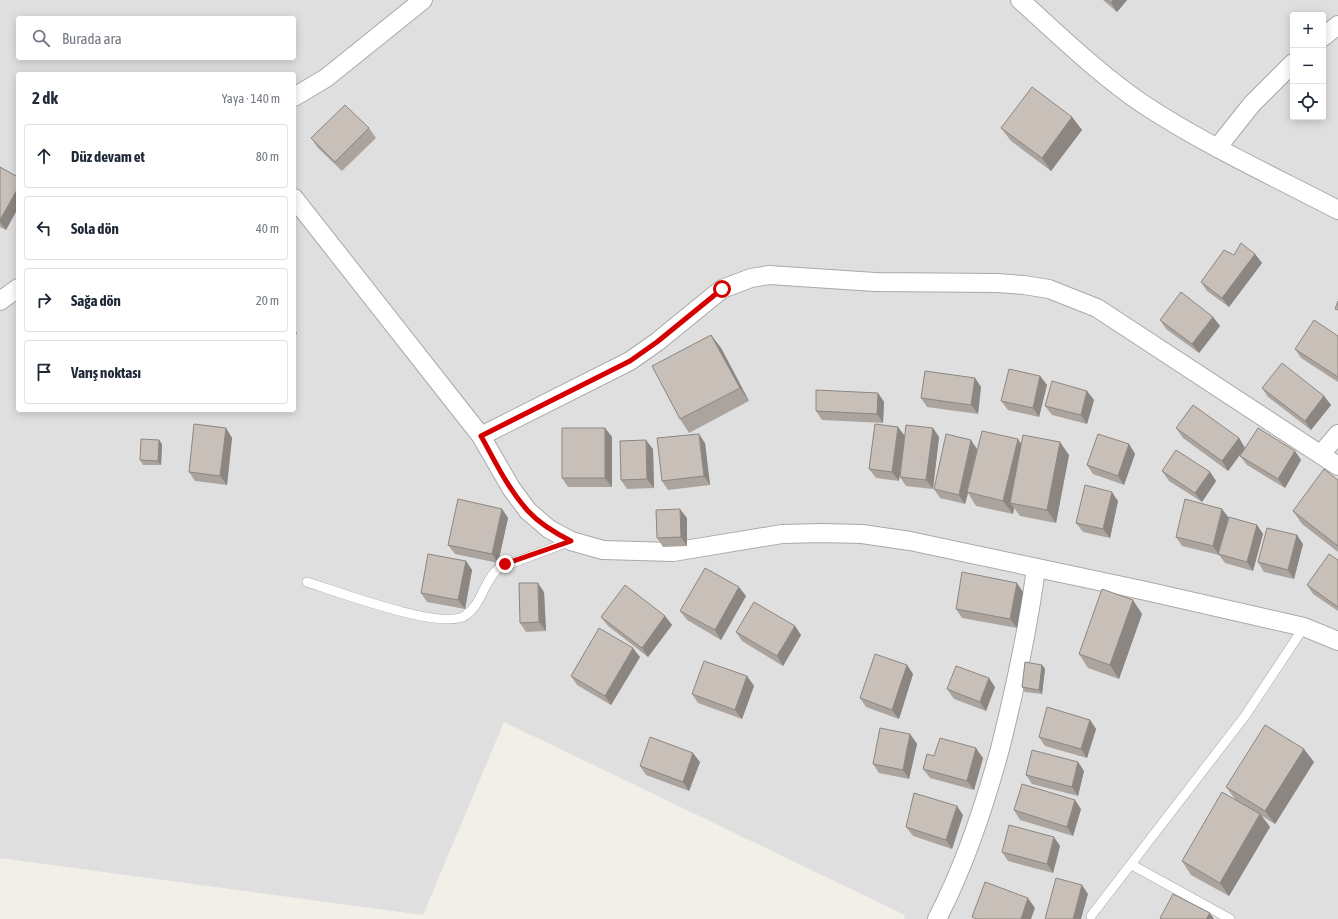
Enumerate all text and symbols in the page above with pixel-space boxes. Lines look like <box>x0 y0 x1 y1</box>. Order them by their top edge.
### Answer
map controls <box>1290 12 1326 120</box>
button: + <box>1290 12 1326 48</box>
search box <box>16 16 296 60</box>
icon: search <box>30 27 52 49</box>
text: Burada ara <box>62 30 122 47</box>
button: − <box>1290 48 1326 84</box>
button: locate <box>1290 84 1326 120</box>
text: 2 dk <box>32 88 58 108</box>
text: Yaya · 140 m <box>222 91 280 106</box>
icon: ahead <box>33 145 55 167</box>
text: Düz devam et <box>71 148 145 165</box>
text: 80 m <box>256 149 279 164</box>
icon: left <box>33 217 55 239</box>
text: Sola dön <box>71 220 119 237</box>
text: 40 m <box>256 221 279 236</box>
route start <box>713 280 731 298</box>
icon: right <box>33 289 55 311</box>
text: Sağa dön <box>71 292 121 309</box>
text: 20 m <box>256 293 279 308</box>
icon: arrive <box>33 361 55 383</box>
text: Varış noktası <box>71 364 141 381</box>
route end <box>496 555 514 573</box>

